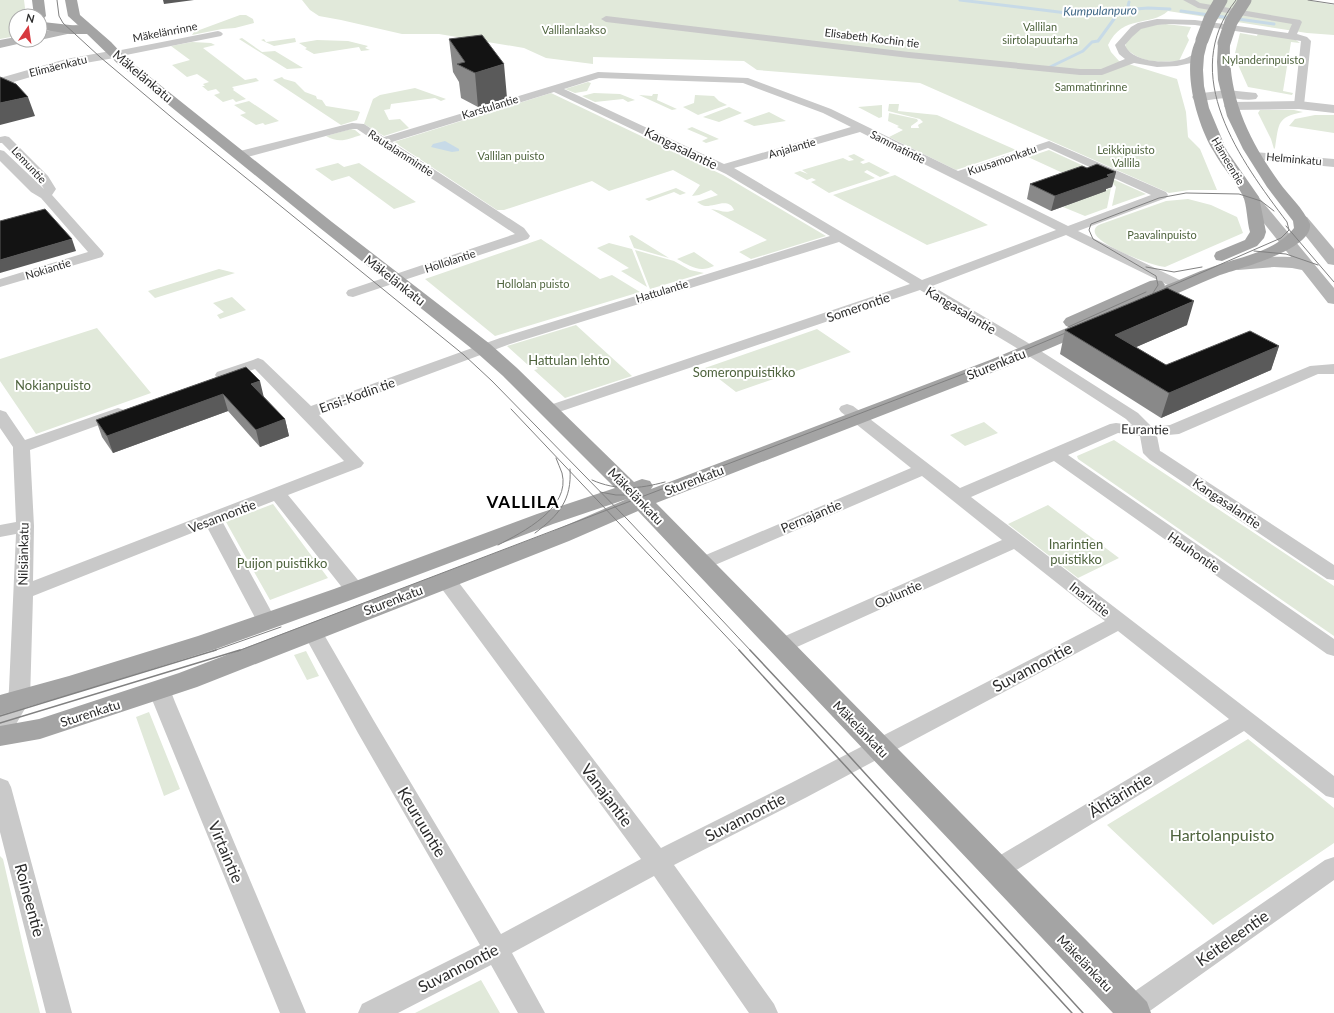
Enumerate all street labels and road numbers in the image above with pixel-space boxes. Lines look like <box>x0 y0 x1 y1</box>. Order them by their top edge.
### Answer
street label: Mäkelänrinne <box>132 19 198 44</box>
street label: Elisabeth Kochin tie <box>824 25 920 50</box>
street label: Mäkelänkatu <box>110 46 176 106</box>
street label: Elimäenkatu <box>28 52 88 79</box>
street label: Karstulantie <box>460 92 520 121</box>
street label: Kangasalantie <box>642 123 720 173</box>
street label: Rautalammintie <box>366 127 437 179</box>
street label: Sammatintie <box>868 127 928 166</box>
street label: Anjalantie <box>767 135 817 160</box>
street label: Hämeentie <box>1209 135 1248 187</box>
street label: Kuusamonkatu <box>966 142 1038 177</box>
street label: Lemuntie <box>9 144 50 186</box>
street label: Helminkatu <box>1266 150 1322 167</box>
street label: Hollolantie <box>423 246 477 275</box>
street label: Mäkelänkatu <box>361 251 429 309</box>
street label: Nokiantie <box>24 255 72 282</box>
street label: Hattulantie <box>634 276 690 305</box>
street label: Kangasalantie <box>923 283 999 337</box>
street label: Somerontie <box>824 289 892 325</box>
street label: Sturenkatu <box>964 345 1028 383</box>
street label: Ensi-Kodin tie <box>317 374 397 416</box>
street label: Eurantie <box>1121 421 1169 437</box>
street label: Sturenkatu <box>662 461 726 499</box>
street label: Mäkelänkatu <box>605 464 667 528</box>
street label: Kangasalantie <box>1190 474 1264 532</box>
street label: Vesannontie <box>186 496 258 536</box>
street label: Pernajantie <box>778 496 844 536</box>
street label: Nilsiänkatu <box>14 522 32 586</box>
street label: Hauhontie <box>1165 528 1223 576</box>
street label: Ouluntie <box>872 576 924 611</box>
street label: Inarintie <box>1066 578 1114 620</box>
street label: Sturenkatu <box>361 581 425 619</box>
street label: Suvannontie <box>989 638 1075 695</box>
street label: Sturenkatu <box>58 696 122 730</box>
street label: Mäkelänkatu <box>830 697 892 761</box>
street label: Vanajantie <box>578 760 637 830</box>
street label: Ähtärintie <box>1085 768 1155 821</box>
street label: Keuruuntie <box>394 783 451 860</box>
street label: Suvannontie <box>701 788 788 845</box>
street label: Virtaintie <box>205 818 248 886</box>
street label: Roineentie <box>12 861 49 939</box>
street label: Keiteleentie <box>1192 906 1272 970</box>
street label: Mäkelänkatu <box>1054 931 1116 995</box>
street label: Suvannontie <box>414 939 501 996</box>

